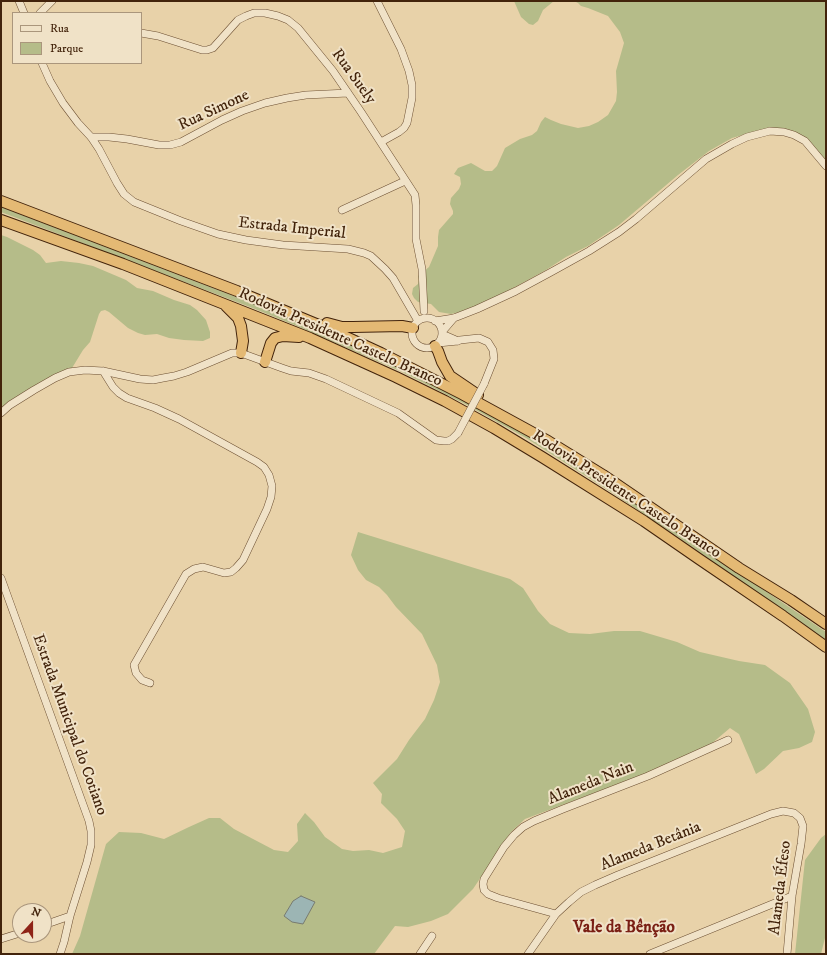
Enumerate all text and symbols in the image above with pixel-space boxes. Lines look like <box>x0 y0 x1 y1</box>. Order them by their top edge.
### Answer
legend <box>12 12 142 64</box>
text: Rua <box>50 21 69 36</box>
text: Parque <box>50 41 83 56</box>
street label: Rua Suely <box>327 46 379 108</box>
street label: Rua Simone <box>176 86 252 136</box>
street label: Estrada Imperial <box>237 214 347 244</box>
street label: Rodovia Presidente Castelo Branco <box>235 284 445 392</box>
street label: Rodovia Presidente Castelo Branco <box>528 427 724 563</box>
street label: Estrada Municipal do Cotiano <box>27 632 111 818</box>
street label: Alameda Nain <box>545 758 637 810</box>
street label: Alameda Betânia <box>598 818 704 876</box>
street label: Alameda Éfeso <box>766 840 796 936</box>
north arrow <box>12 903 52 943</box>
text: N <box>29 905 43 921</box>
district label: Vale da Bênção <box>573 918 675 938</box>

